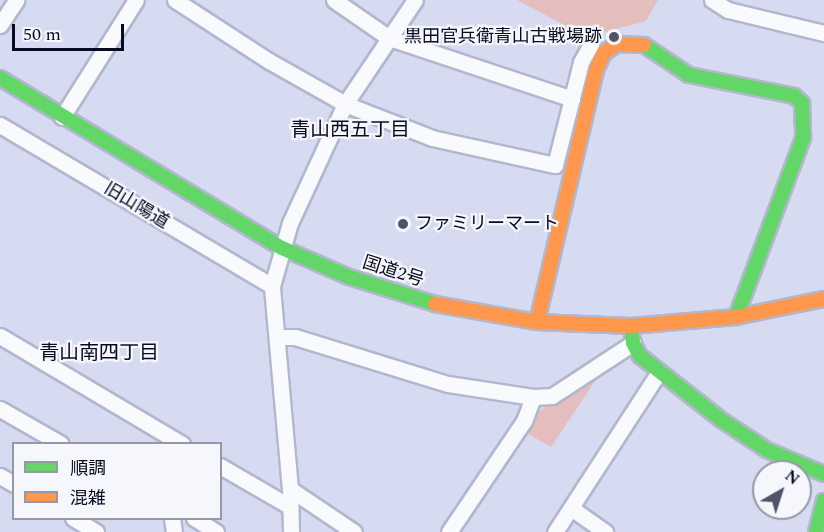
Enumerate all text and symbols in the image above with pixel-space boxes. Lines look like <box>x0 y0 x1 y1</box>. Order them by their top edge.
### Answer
scale bar <box>15 12 128 50</box>
text: 50 m <box>23 21 61 48</box>
place label: 黒田官兵衛青山古戦場跡 <box>404 26 602 48</box>
marker: 黒田官兵衛青山古戦場跡 <box>607 30 621 44</box>
district label: 青山西五丁目 <box>290 118 410 142</box>
street label: 旧山陽道 <box>100 178 172 234</box>
place label: ファミリーマート <box>415 213 559 235</box>
marker: ファミリーマート <box>396 217 410 231</box>
street label: 国道2号 <box>360 252 426 292</box>
district label: 青山南四丁目 <box>39 341 159 365</box>
legend <box>12 442 222 520</box>
text: 順調 <box>70 455 106 482</box>
north arrow <box>752 460 812 520</box>
text: N <box>779 464 805 491</box>
text: 混雑 <box>70 485 106 512</box>

